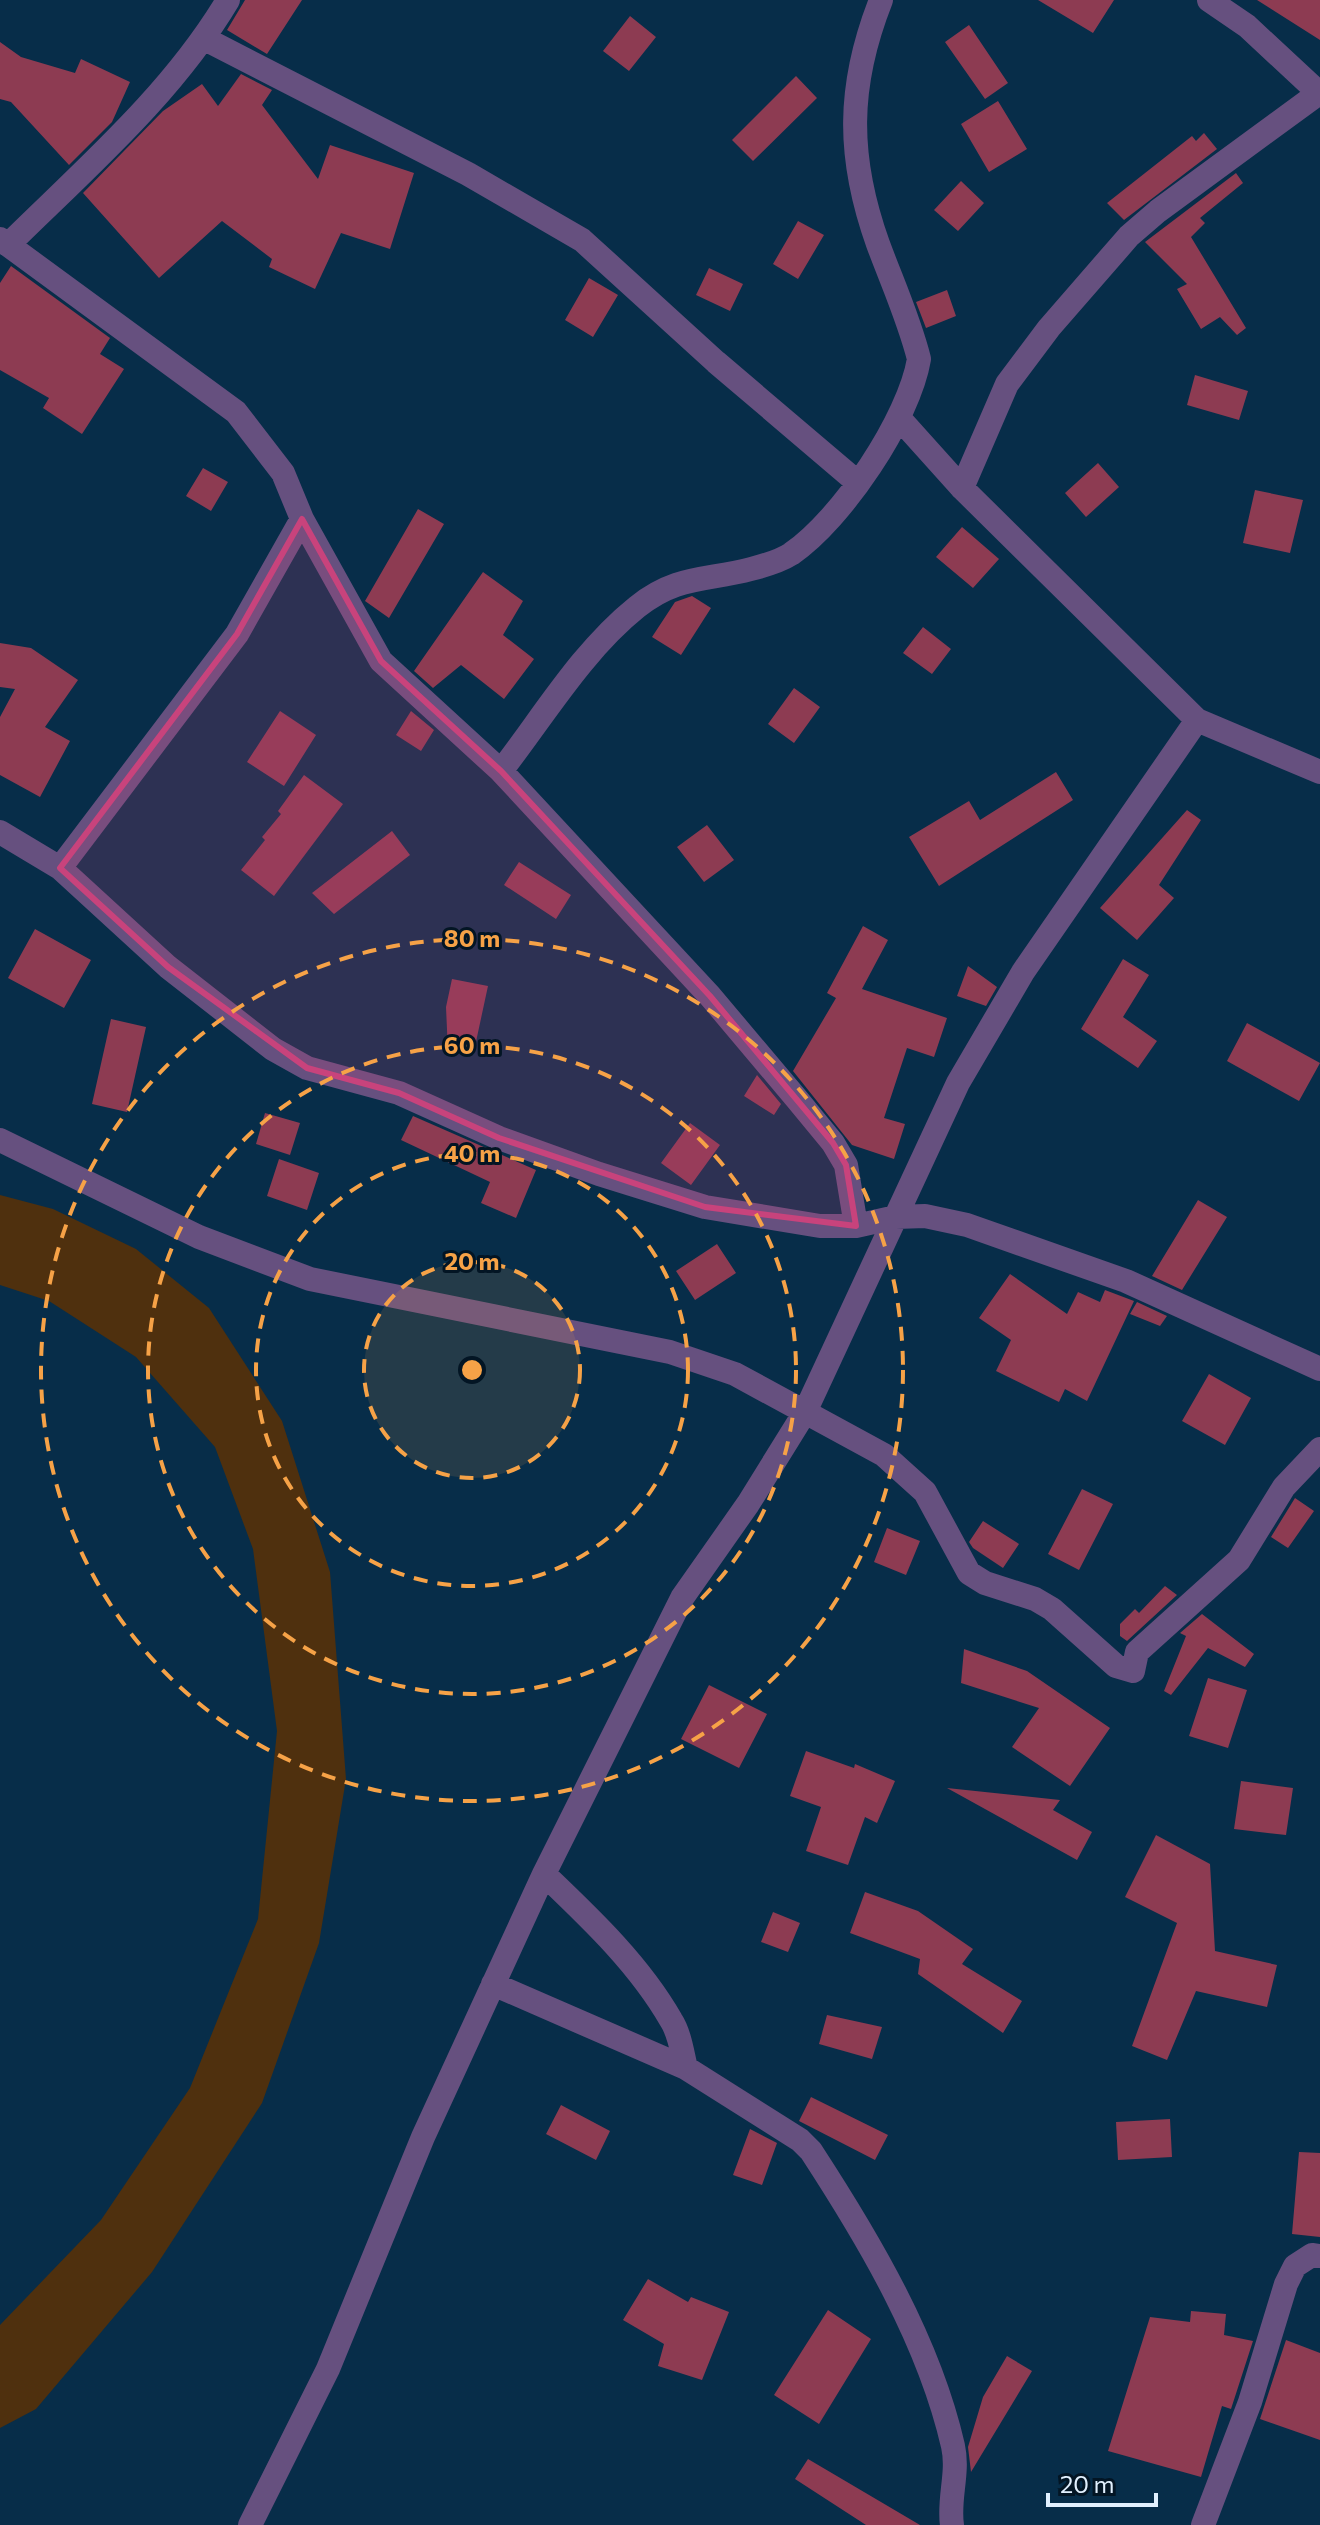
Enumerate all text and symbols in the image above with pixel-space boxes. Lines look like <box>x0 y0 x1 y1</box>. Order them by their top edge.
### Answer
text: 80 m <box>444 923 500 952</box>
text: 60 m <box>444 1030 500 1059</box>
text: 40 m <box>444 1138 500 1167</box>
text: 20 m <box>445 1246 499 1275</box>
centre of rings <box>458 1356 486 1384</box>
scale bar <box>1048 2457 1156 2507</box>
text: 20 m <box>1060 2469 1114 2498</box>

